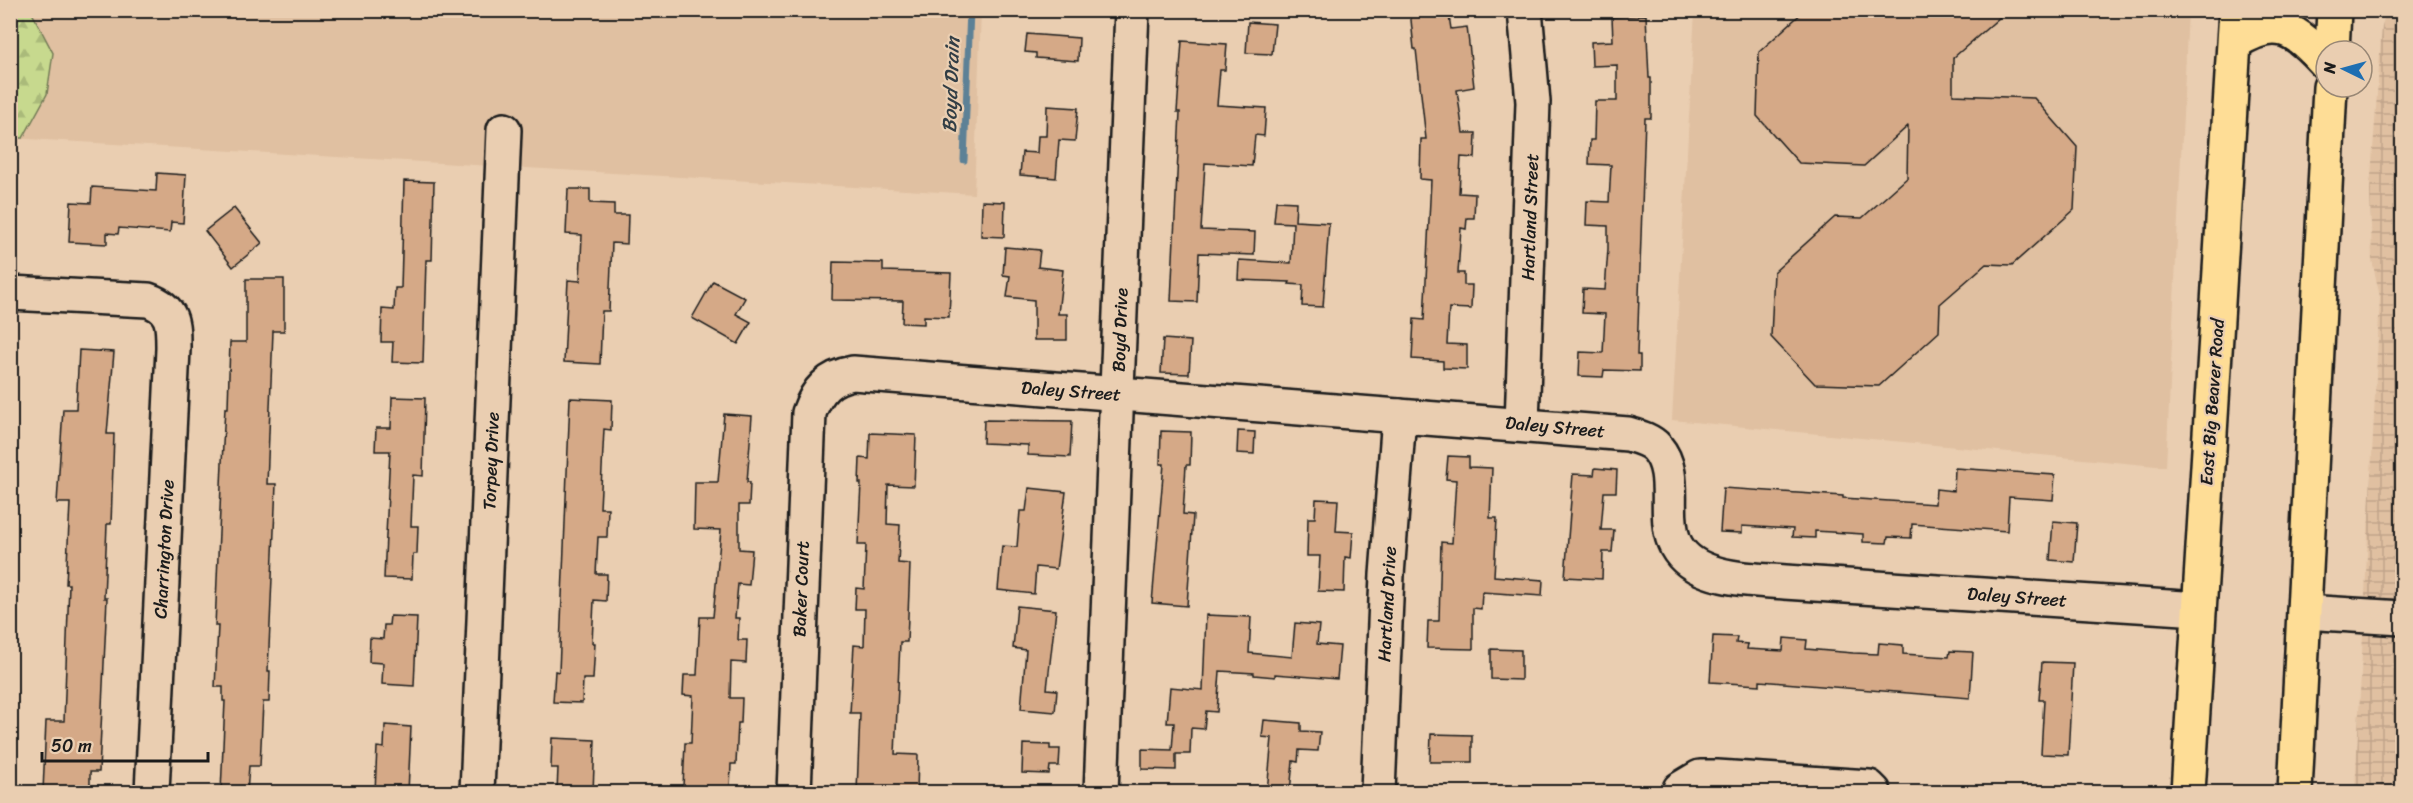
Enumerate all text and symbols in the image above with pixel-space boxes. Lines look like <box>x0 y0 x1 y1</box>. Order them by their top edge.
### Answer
water label: Boyd Drain <box>932 35 970 133</box>
north arrow <box>2314 39 2374 99</box>
text: N <box>2315 60 2345 76</box>
street label: Hartland Street <box>1512 153 1548 281</box>
street label: Boyd Drive <box>1103 287 1137 373</box>
street label: East Big Beaver Road <box>2190 316 2234 487</box>
street label: Daley Street <box>1020 372 1122 410</box>
street label: Daley Street <box>1504 407 1606 447</box>
street label: Torpey Drive <box>473 411 509 511</box>
street label: Charrington Drive <box>144 479 184 619</box>
street label: Baker Court <box>783 540 819 638</box>
street label: Hartland Drive <box>1368 545 1406 663</box>
street label: Daley Street <box>1966 578 2068 616</box>
scale bar <box>42 725 208 763</box>
text: 50 m <box>51 730 92 762</box>

